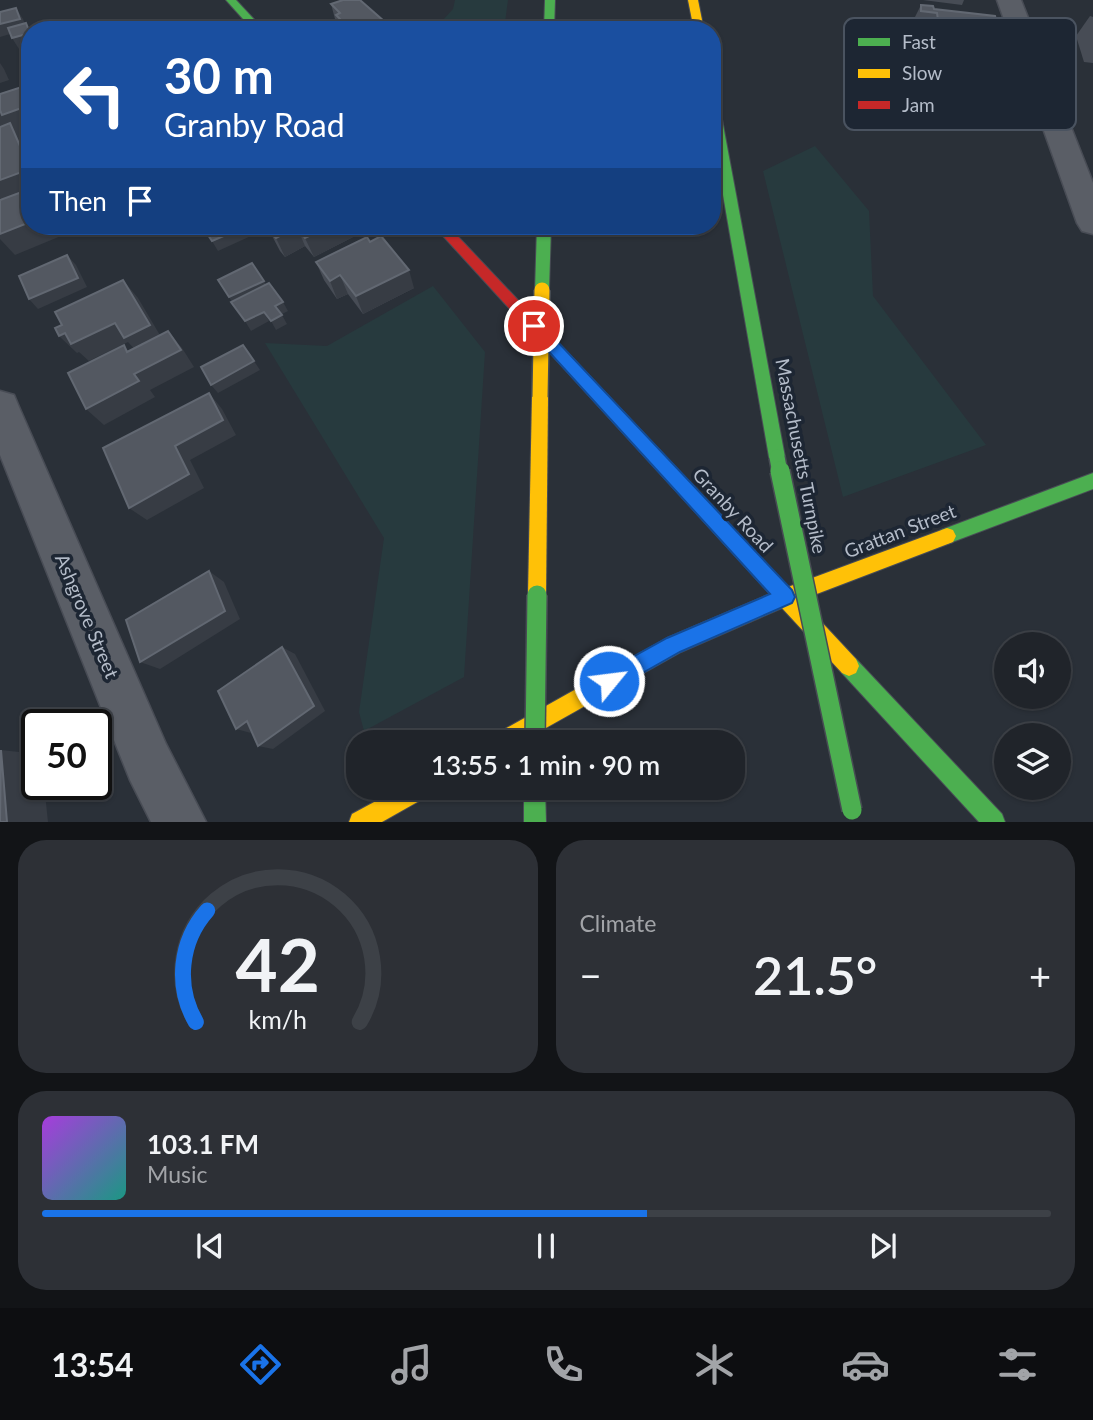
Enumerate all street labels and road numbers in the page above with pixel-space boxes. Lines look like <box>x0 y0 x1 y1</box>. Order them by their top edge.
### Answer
street label: Massachusetts Turnpike <box>771 356 832 555</box>
street label: Granby Road <box>688 463 778 557</box>
street label: Grattan Street <box>841 499 959 562</box>
street label: Ashgrove Street <box>51 550 124 682</box>

